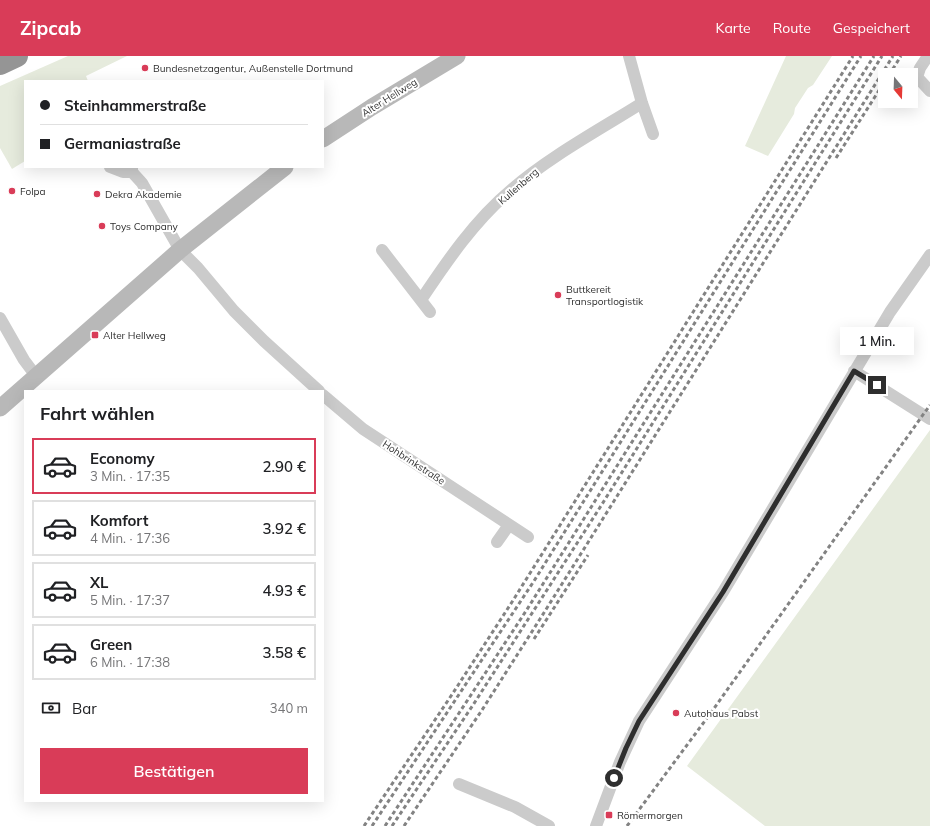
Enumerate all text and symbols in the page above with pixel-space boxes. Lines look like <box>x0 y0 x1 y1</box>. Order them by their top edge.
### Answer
text: Zipcab <box>20 16 81 40</box>
text: Karte <box>716 19 751 37</box>
text: Route <box>773 19 811 37</box>
text: Gespeichert <box>833 19 910 37</box>
place label: Bundesnetzagentur, Außenstelle Dortmund <box>153 62 353 75</box>
marker: Bundesnetzagentur, Außenstelle Dortmund <box>140 63 150 73</box>
north arrow <box>878 68 918 108</box>
map controls <box>878 68 918 108</box>
street label: Alter Hellweg <box>359 75 419 120</box>
text: Steinhammerstraße <box>64 96 206 115</box>
text: Germaniastraße <box>64 134 181 153</box>
street label: Kullenberg <box>496 165 541 207</box>
place label: Folpa <box>20 185 46 198</box>
marker: Folpa <box>7 186 17 196</box>
place label: Dekra Akademie <box>105 188 182 201</box>
marker: Dekra Akademie <box>92 189 102 199</box>
place label: Toys Company <box>110 220 178 233</box>
marker: Toys Company <box>97 221 107 231</box>
place label: Buttkereit Transportlogistik <box>566 283 644 308</box>
marker: Buttkereit Transportlogistik <box>553 290 563 300</box>
callout: 1 Min. <box>840 327 914 355</box>
place label: Alter Hellweg <box>103 329 166 342</box>
marker: Alter Hellweg <box>90 330 100 340</box>
text: 1 Min. <box>859 333 895 349</box>
route end <box>868 376 886 394</box>
text: Fahrt wählen <box>40 402 155 425</box>
street label: Hohbrinkstraße <box>380 437 447 487</box>
icon: car <box>42 448 78 484</box>
text: Economy <box>90 449 155 468</box>
text: 2.90 € <box>262 457 306 476</box>
text: 3 Min. · 17:35 <box>90 468 170 484</box>
icon: car <box>42 510 78 546</box>
text: Komfort <box>90 511 148 530</box>
text: 3.92 € <box>262 519 306 538</box>
text: 4 Min. · 17:36 <box>90 530 170 546</box>
icon: car <box>42 572 78 608</box>
text: XL <box>90 573 108 592</box>
text: 4.93 € <box>262 581 306 600</box>
text: 5 Min. · 17:37 <box>90 592 170 608</box>
icon: car <box>42 634 78 670</box>
text: Green <box>90 635 132 654</box>
text: 3.58 € <box>262 643 306 662</box>
text: 6 Min. · 17:38 <box>90 654 170 670</box>
icon: cash <box>40 697 62 719</box>
text: Bar <box>72 699 97 718</box>
text: 340 m <box>270 700 308 716</box>
place label: Autohaus Pabst <box>684 707 759 720</box>
marker: Autohaus Pabst <box>671 708 681 718</box>
button: Bestätigen <box>40 748 308 794</box>
route start <box>605 769 623 787</box>
place label: Römermorgen <box>617 809 683 822</box>
marker: Römermorgen <box>604 810 614 820</box>

